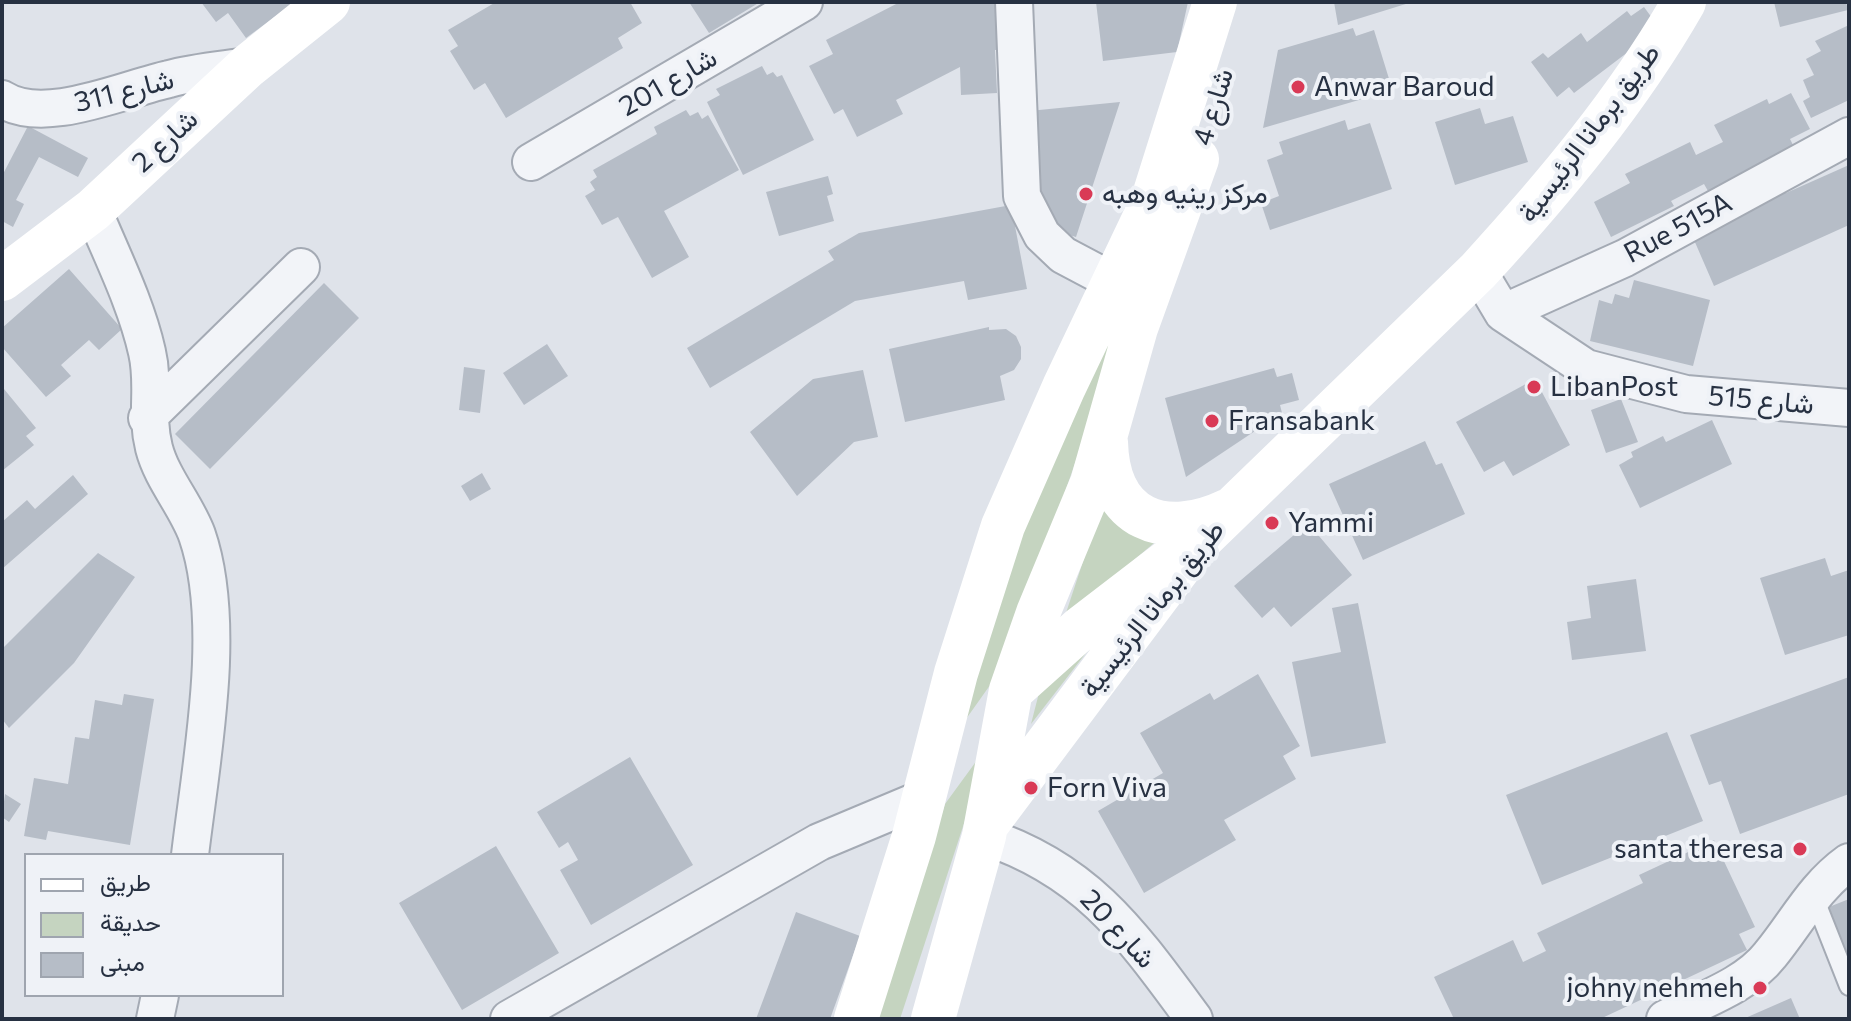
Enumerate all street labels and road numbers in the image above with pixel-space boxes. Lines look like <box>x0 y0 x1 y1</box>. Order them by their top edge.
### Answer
street label: طريق برمانا الرئيسية <box>1511 37 1667 229</box>
street label: شارع 201 <box>613 41 723 123</box>
street label: شارع 311 <box>71 62 177 120</box>
street label: شارع 4 <box>1185 65 1241 149</box>
street label: شارع 2 <box>125 102 205 180</box>
street label: Rue 515A <box>1618 186 1738 270</box>
street label: شارع 515 <box>1707 379 1815 421</box>
street label: طريق برمانا الرئيسية <box>1073 514 1231 704</box>
street label: شارع 20 <box>1073 883 1163 975</box>

